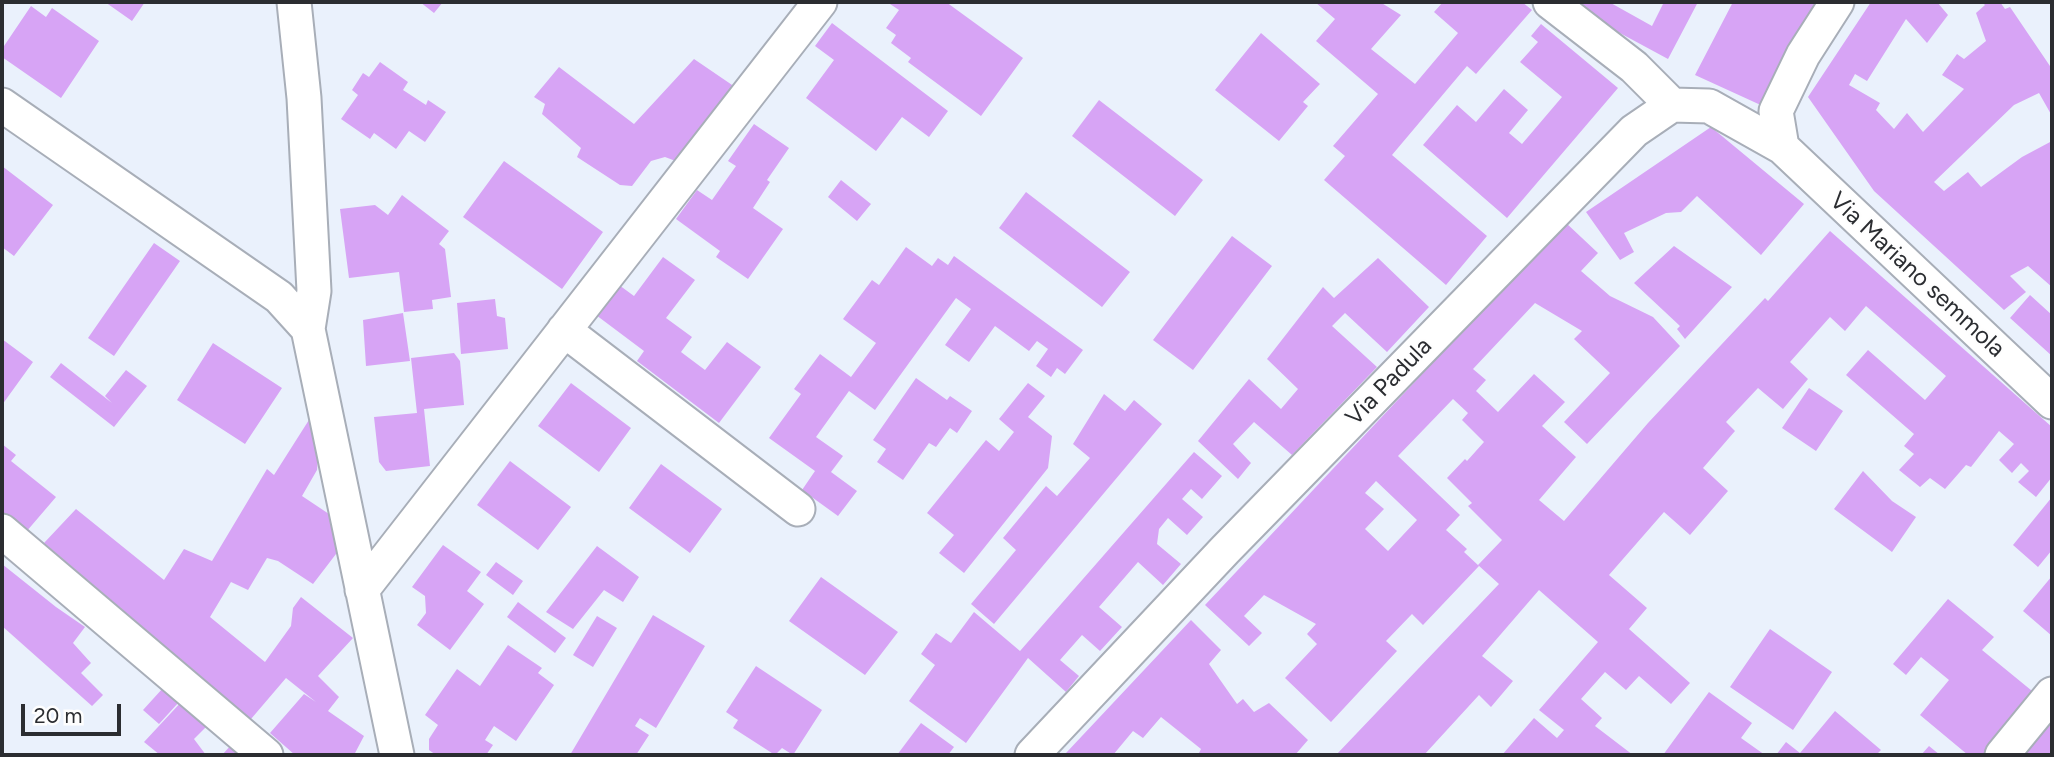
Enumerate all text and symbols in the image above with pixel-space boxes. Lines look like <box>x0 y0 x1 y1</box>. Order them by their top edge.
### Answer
street label: Via Mariano semmola <box>1824 186 2010 364</box>
street label: Via Padula <box>1340 332 1438 432</box>
scale bar <box>24 690 124 734</box>
text: 20 m <box>34 703 82 728</box>

